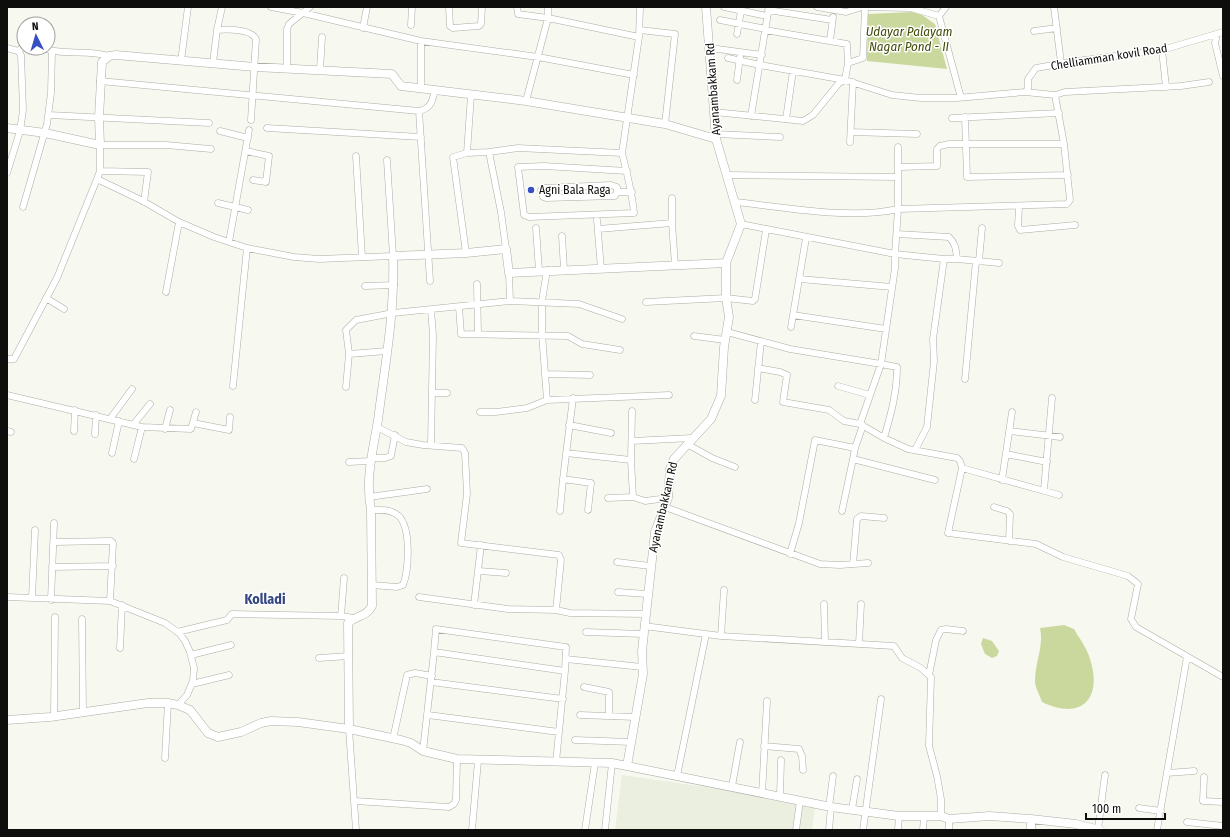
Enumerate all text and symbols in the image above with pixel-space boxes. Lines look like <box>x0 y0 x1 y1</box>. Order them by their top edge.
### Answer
north arrow <box>16 16 56 56</box>
text: N <box>31 20 39 33</box>
water label: Udayar Palayam Nagar Pond - II <box>866 24 952 54</box>
street label: Chelliamman kovil Road <box>1050 41 1168 73</box>
street label: Ayanambakkam Rd <box>703 42 723 136</box>
place label: Agni Bala Raga <box>539 183 611 197</box>
marker: Agni Bala Raga <box>526 185 536 195</box>
street label: Ayanambakkam Rd <box>646 460 680 554</box>
district label: Kolladi <box>244 591 286 608</box>
scale bar <box>1086 795 1165 821</box>
text: 100 m <box>1092 802 1121 816</box>

